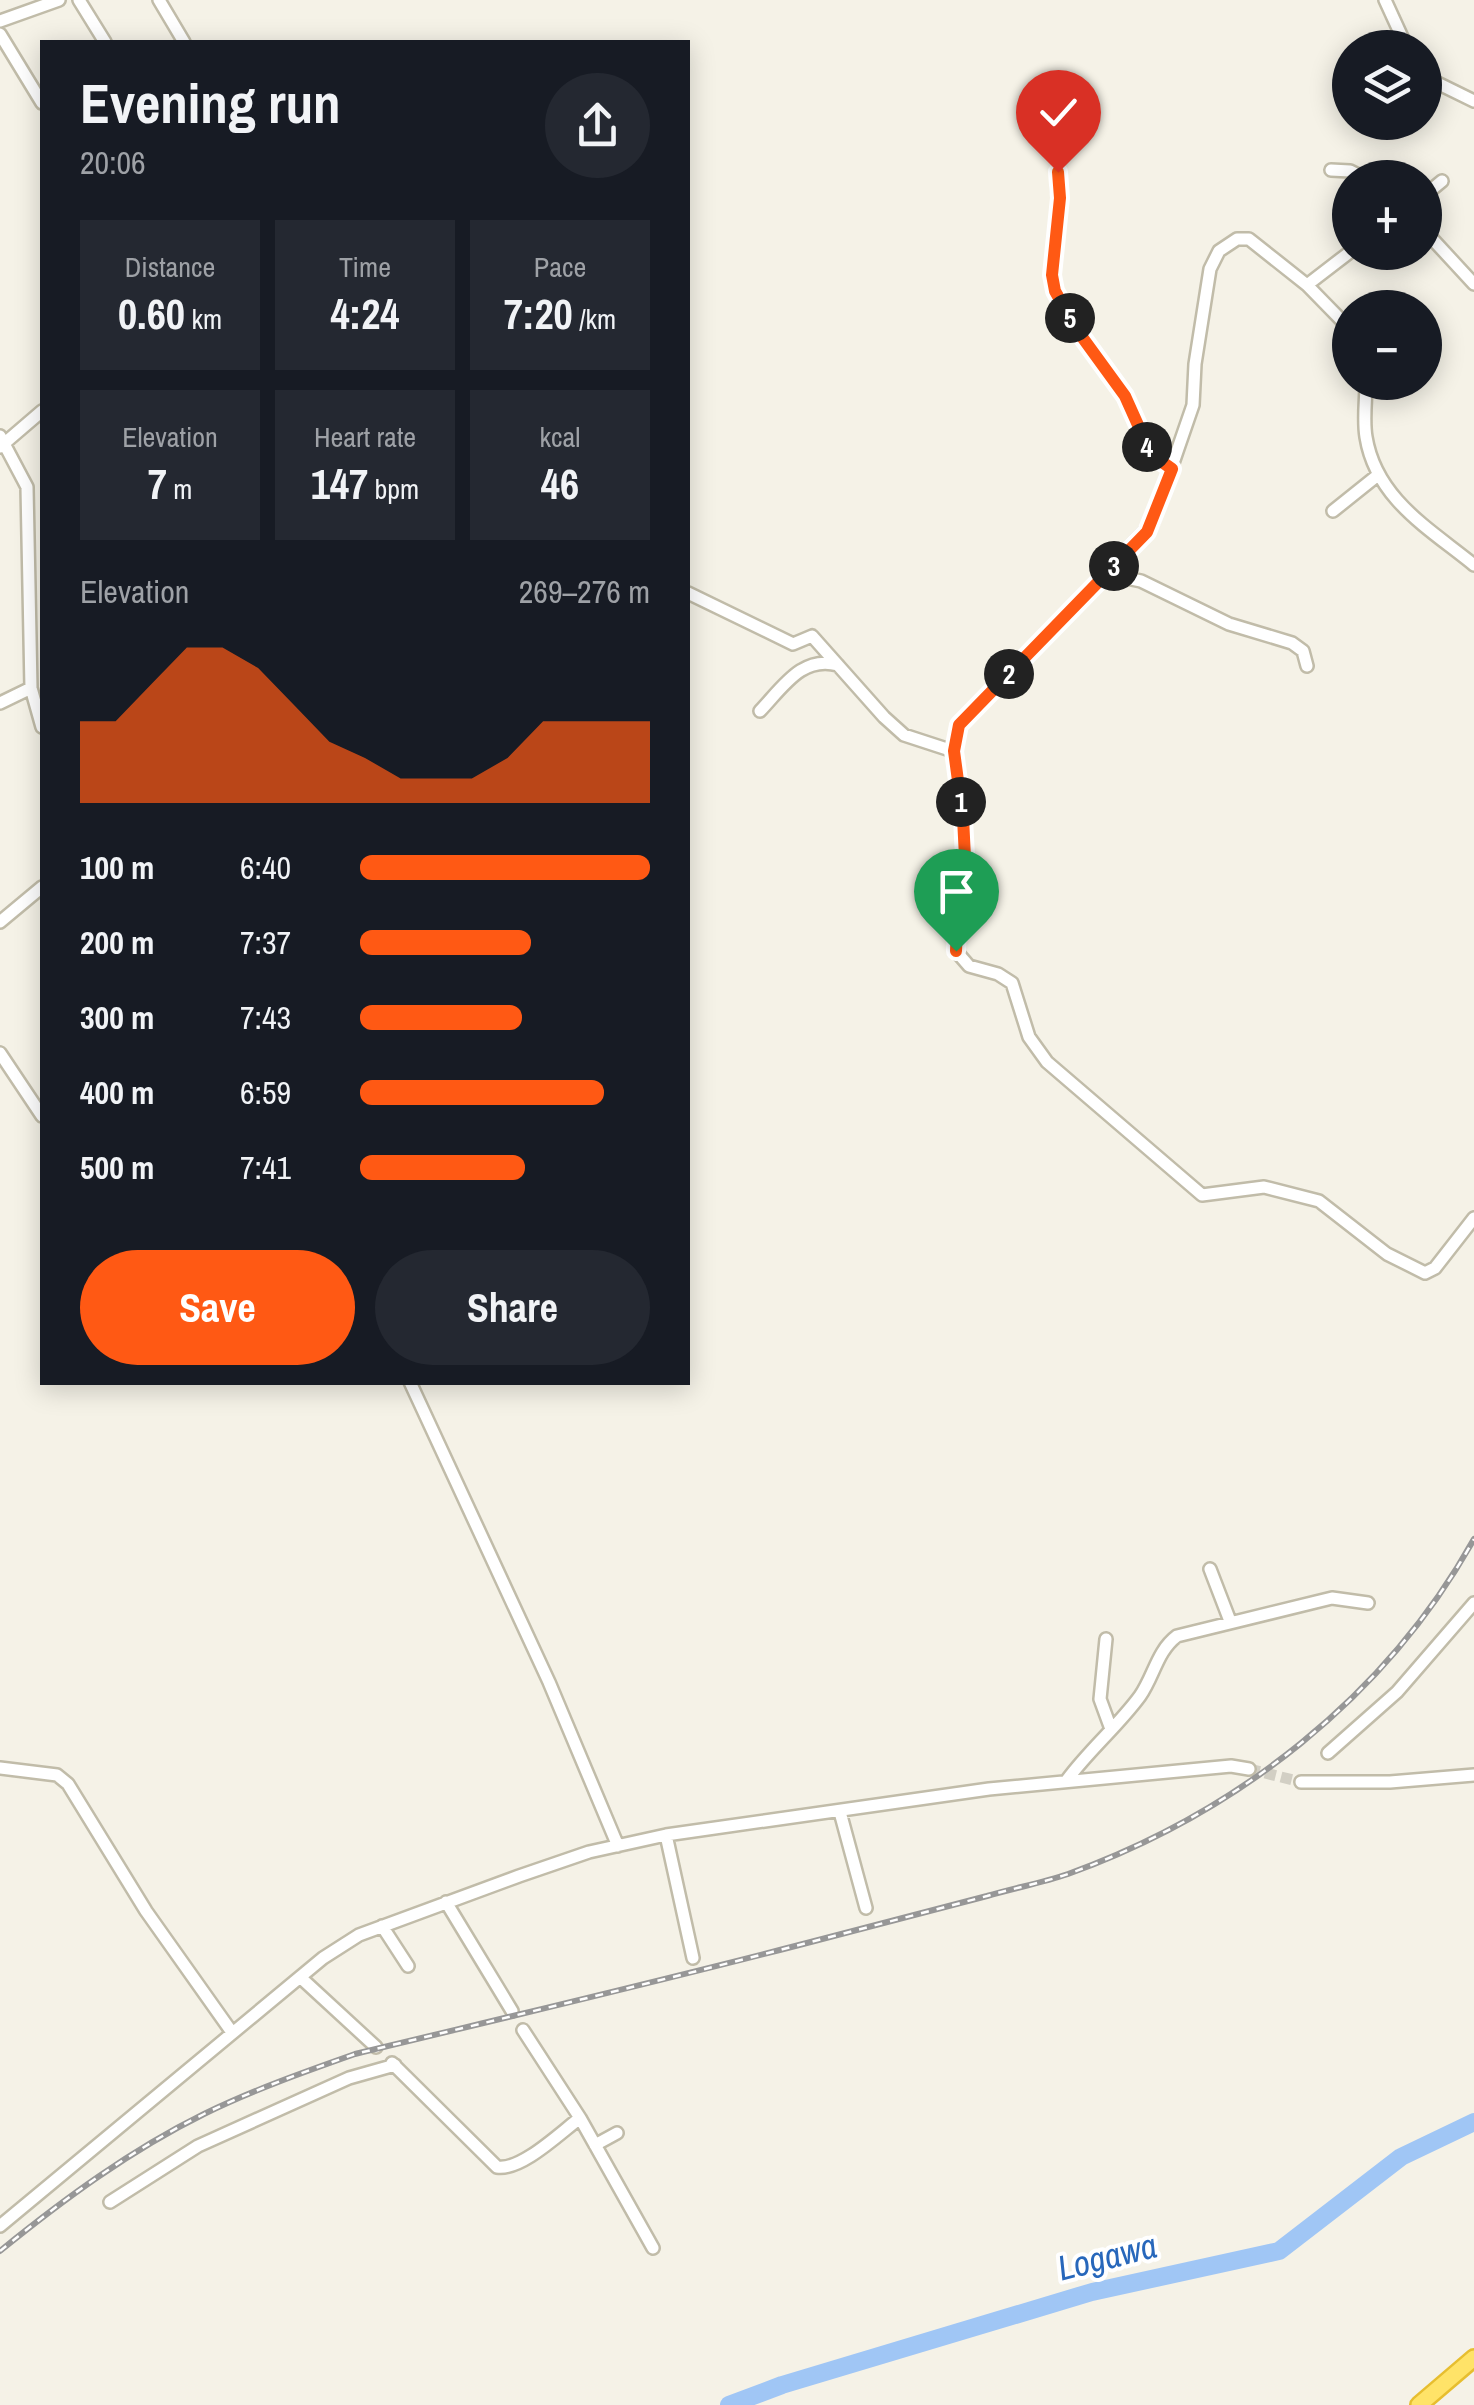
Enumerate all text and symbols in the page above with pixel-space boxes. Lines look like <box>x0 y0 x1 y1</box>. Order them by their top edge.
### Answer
map controls <box>1332 30 1442 400</box>
button: layers <box>1332 30 1442 140</box>
text: Evening run <box>80 66 341 140</box>
pin <box>1016 70 1101 173</box>
button: share <box>545 73 650 178</box>
icon: check <box>1031 85 1086 140</box>
text: 20:06 <box>80 141 146 184</box>
button: + <box>1332 160 1442 270</box>
text: Distance <box>125 248 215 286</box>
text: Time <box>339 248 391 286</box>
text: Pace <box>534 248 586 286</box>
text: 0.60 <box>118 286 185 342</box>
text: 4:24 <box>331 286 399 342</box>
text: 7:20 <box>504 286 573 342</box>
button: − <box>1332 290 1442 400</box>
pin: 5 <box>1045 293 1095 343</box>
text: 5 <box>1064 299 1076 337</box>
text: km <box>185 300 222 338</box>
text: /km <box>573 300 616 338</box>
text: Elevation <box>122 418 218 456</box>
text: Heart rate <box>314 418 416 456</box>
text: kcal <box>540 418 580 456</box>
pin: 4 <box>1122 422 1172 472</box>
text: 4 <box>1141 428 1153 466</box>
text: 7 <box>148 456 167 512</box>
text: 147 <box>311 456 368 512</box>
text: 46 <box>541 456 579 512</box>
text: m <box>167 470 192 508</box>
text: bpm <box>368 470 419 508</box>
pin: 3 <box>1089 541 1139 591</box>
text: 3 <box>1108 547 1120 585</box>
text: Elevation <box>80 570 189 613</box>
text: 269–276 m <box>519 570 650 613</box>
pin: 2 <box>984 649 1034 699</box>
text: 2 <box>1003 655 1015 693</box>
pin: 1 <box>936 777 986 827</box>
text: 1 <box>955 783 967 821</box>
text: 100 m <box>80 846 154 889</box>
text: 6:40 <box>240 846 291 889</box>
pin <box>914 849 999 952</box>
icon: arrive <box>929 864 984 919</box>
text: 200 m <box>80 921 154 964</box>
text: 7:37 <box>240 921 291 964</box>
text: 300 m <box>80 996 154 1039</box>
text: 7:43 <box>240 996 291 1039</box>
text: 400 m <box>80 1071 154 1114</box>
text: 6:59 <box>240 1071 291 1114</box>
text: 500 m <box>80 1146 154 1189</box>
text: 7:41 <box>240 1146 291 1189</box>
button: Save <box>80 1250 355 1365</box>
button: Share <box>375 1250 650 1365</box>
water label: Logawa <box>1052 2222 1161 2291</box>

